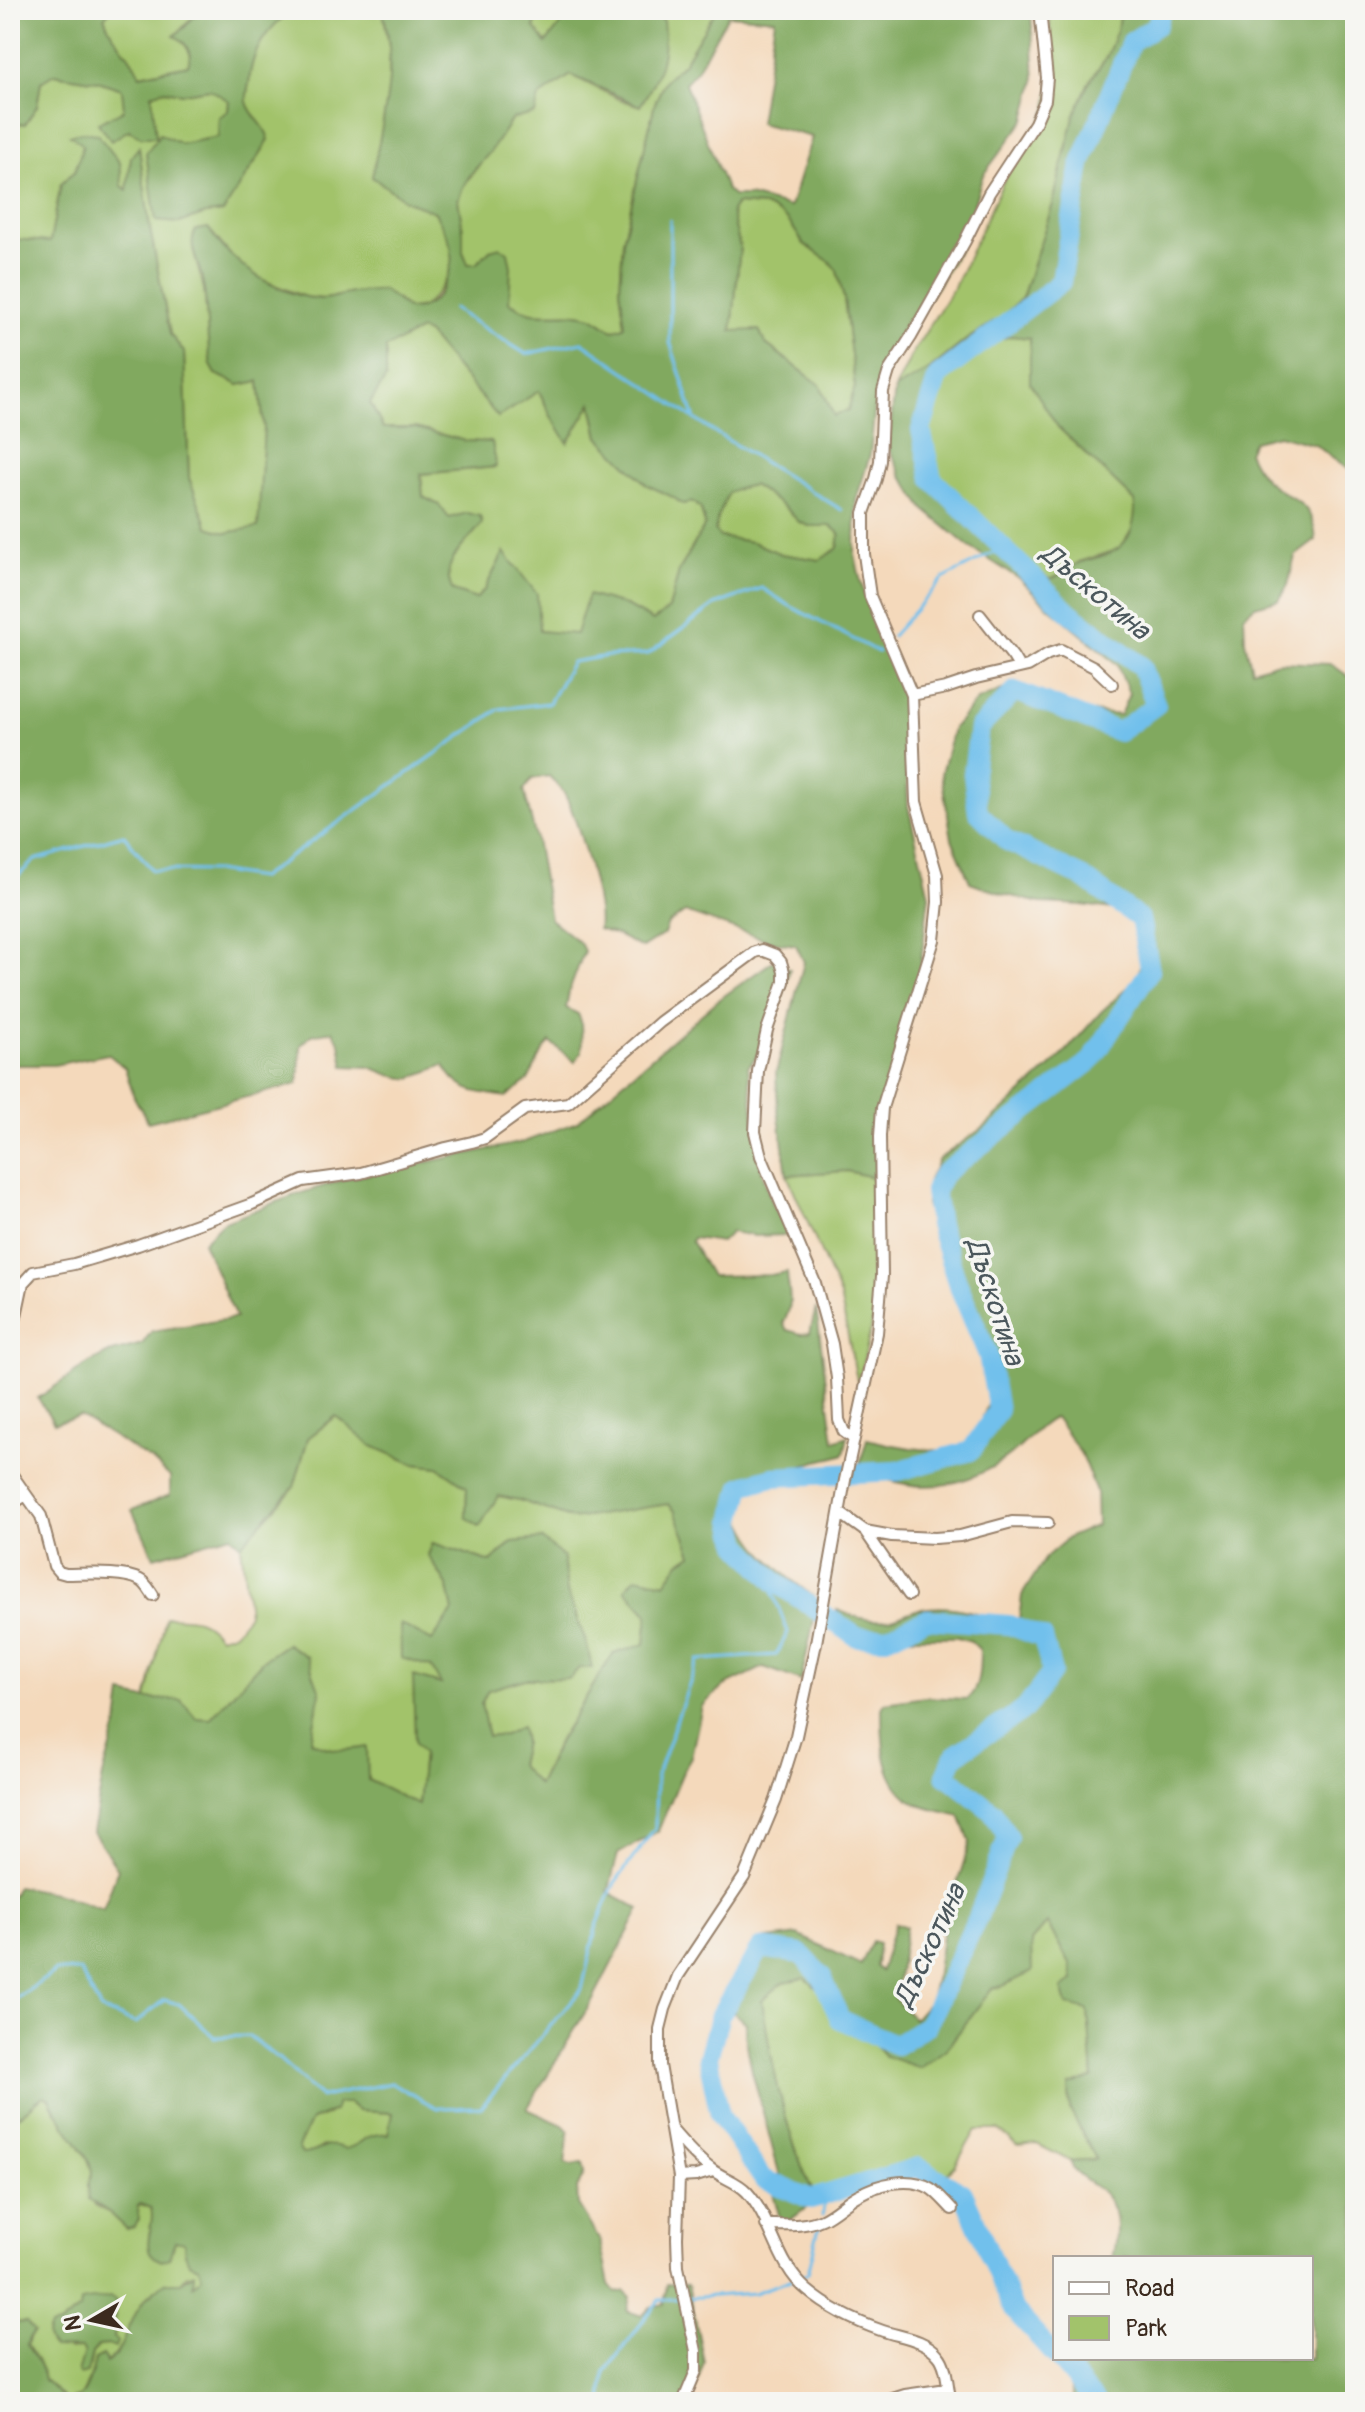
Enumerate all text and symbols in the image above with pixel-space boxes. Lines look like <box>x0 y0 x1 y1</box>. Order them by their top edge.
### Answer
water label: Дъскотина <box>1032 535 1158 649</box>
water label: Дъскотина <box>957 1232 1032 1371</box>
water label: Дъскотина <box>886 1877 975 2014</box>
legend <box>1053 2256 1313 2360</box>
text: Road <box>1125 2274 1175 2303</box>
north arrow <box>52 2280 132 2360</box>
text: N <box>58 2313 88 2333</box>
text: Park <box>1125 2314 1167 2343</box>

